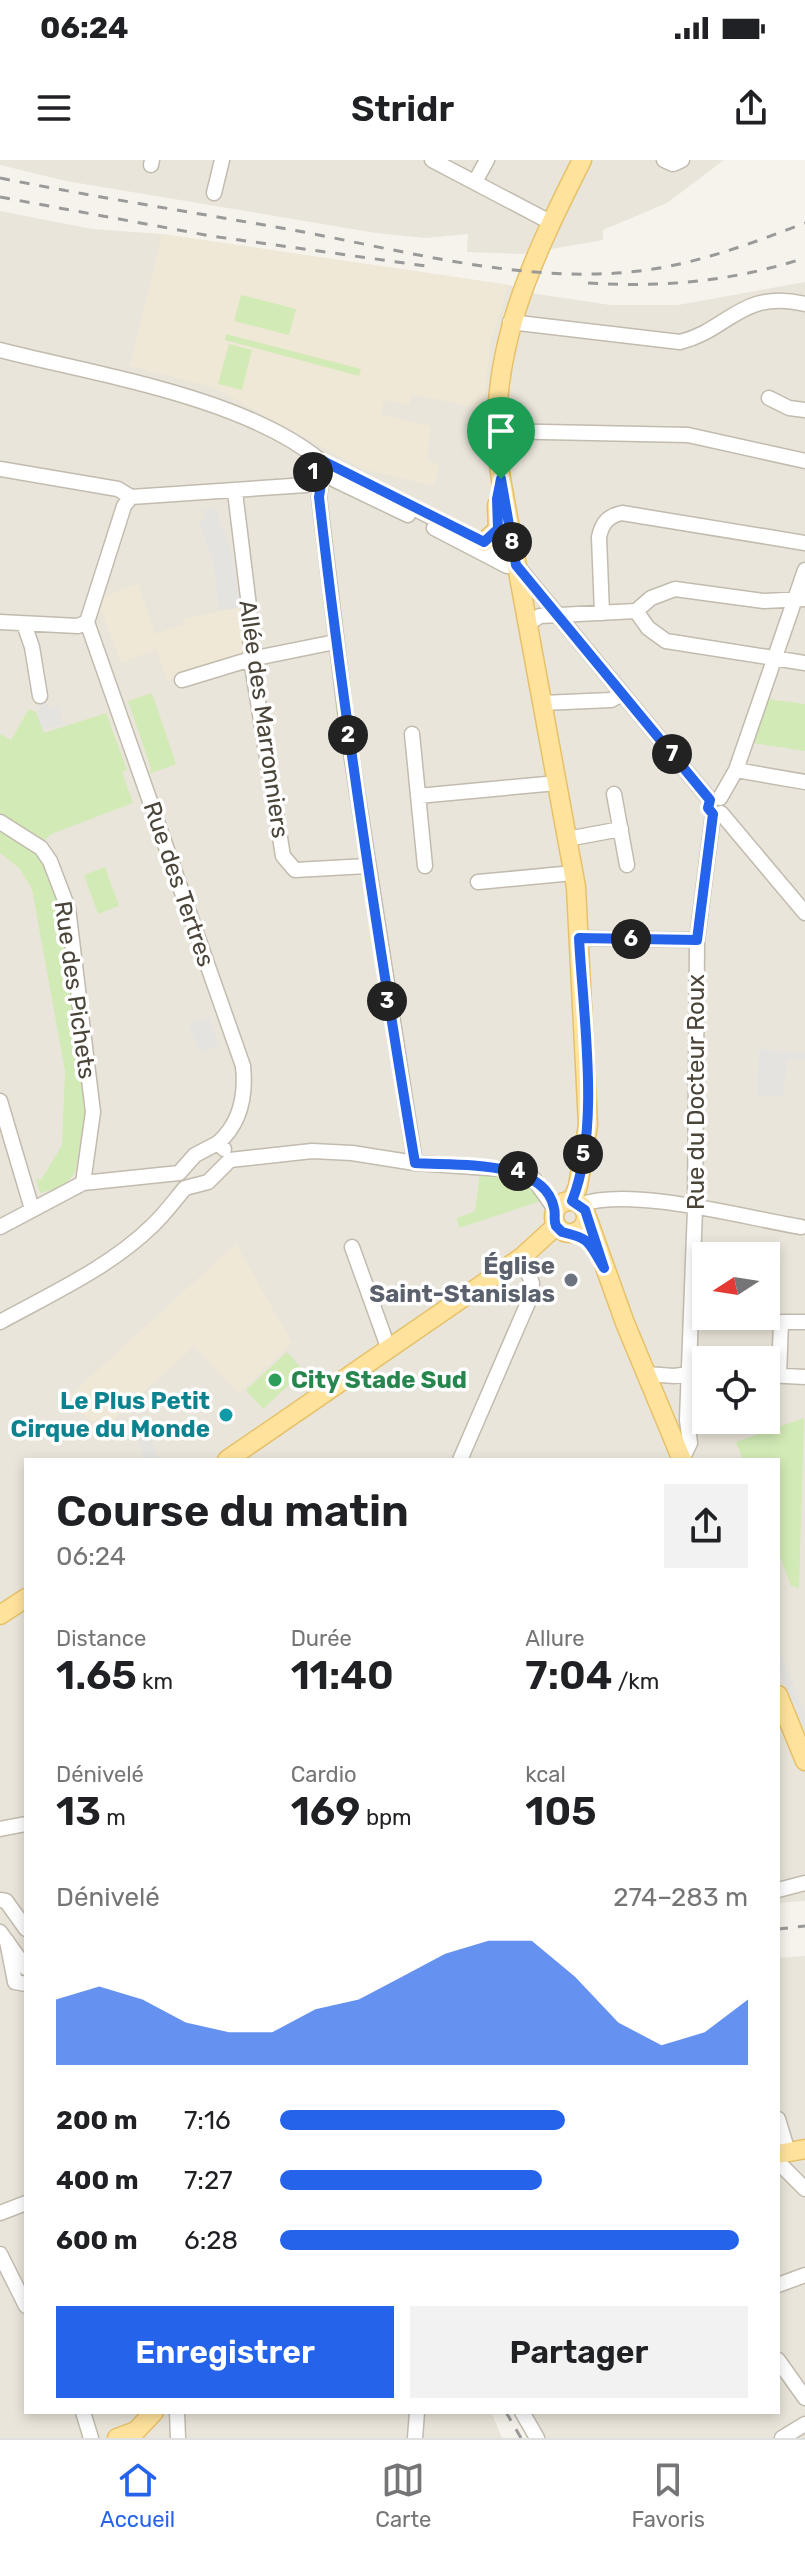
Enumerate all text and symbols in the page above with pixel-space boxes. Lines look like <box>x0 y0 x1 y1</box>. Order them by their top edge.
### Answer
text: 06:24 <box>40 10 129 46</box>
icon: menu <box>32 86 76 130</box>
icon: share <box>729 86 773 130</box>
text: Stridr <box>351 87 454 130</box>
pin <box>467 397 535 479</box>
icon: arrive <box>479 409 523 453</box>
pin: 1 <box>293 452 333 492</box>
text: 1 <box>308 458 318 485</box>
pin: 8 <box>492 522 532 562</box>
text: 8 <box>505 528 519 555</box>
street label: Allée des Marronniers <box>233 598 295 840</box>
pin: 2 <box>328 715 368 755</box>
text: 2 <box>341 721 355 748</box>
pin: 7 <box>652 734 692 774</box>
text: 7 <box>666 740 678 767</box>
street label: Rue des Tertres <box>138 798 220 970</box>
street label: Rue des Pichets <box>49 899 101 1081</box>
pin: 6 <box>611 919 651 959</box>
text: 6 <box>624 925 638 952</box>
street label: Rue du Docteur Roux <box>682 974 710 1210</box>
pin: 3 <box>367 981 407 1021</box>
text: 3 <box>380 987 394 1014</box>
pin: 5 <box>563 1134 603 1174</box>
text: 5 <box>576 1140 590 1167</box>
pin: 4 <box>498 1151 538 1191</box>
text: 4 <box>510 1157 526 1184</box>
north arrow <box>692 1242 780 1330</box>
map controls <box>692 1242 780 1434</box>
place label: Église Saint-Stanislas <box>369 1252 555 1308</box>
marker: Église Saint-Stanislas <box>562 1271 580 1289</box>
button: locate <box>692 1346 780 1434</box>
place label: City Stade Sud <box>291 1366 467 1394</box>
marker: City Stade Sud <box>266 1371 284 1389</box>
place label: Le Plus Petit Cirque du Monde <box>11 1387 210 1443</box>
marker: Le Plus Petit Cirque du Monde <box>217 1406 235 1424</box>
button: share <box>664 1484 748 1568</box>
text: Course du matin <box>56 1485 409 1537</box>
text: 06:24 <box>56 1541 126 1572</box>
text: Distance <box>56 1625 146 1652</box>
text: Durée <box>291 1625 352 1652</box>
text: Allure <box>525 1625 584 1652</box>
text: 1.65 <box>56 1652 137 1699</box>
text: 11:40 <box>291 1652 394 1699</box>
text: 7:04 <box>525 1652 612 1699</box>
text: km <box>137 1668 173 1695</box>
text: /km <box>612 1668 659 1695</box>
text: Dénivelé <box>56 1761 144 1788</box>
text: Cardio <box>291 1761 357 1788</box>
text: kcal <box>525 1761 566 1788</box>
text: 13 <box>56 1788 101 1835</box>
text: 169 <box>291 1788 361 1835</box>
text: 105 <box>525 1788 597 1835</box>
text: m <box>101 1804 126 1831</box>
text: bpm <box>361 1804 412 1831</box>
text: Dénivelé <box>56 1882 160 1913</box>
text: 274–283 m <box>613 1882 748 1913</box>
text: 200 m <box>56 2105 138 2136</box>
text: 7:16 <box>184 2105 231 2136</box>
text: 400 m <box>56 2165 138 2196</box>
text: 7:27 <box>184 2165 233 2196</box>
text: 600 m <box>56 2225 138 2256</box>
text: 6:28 <box>184 2225 238 2256</box>
button: Enregistrer <box>56 2306 394 2398</box>
button: Partager <box>410 2306 748 2398</box>
tab: Accueil <box>100 2458 175 2533</box>
tab: Carte <box>375 2458 431 2533</box>
tab: Favoris <box>631 2458 705 2533</box>

